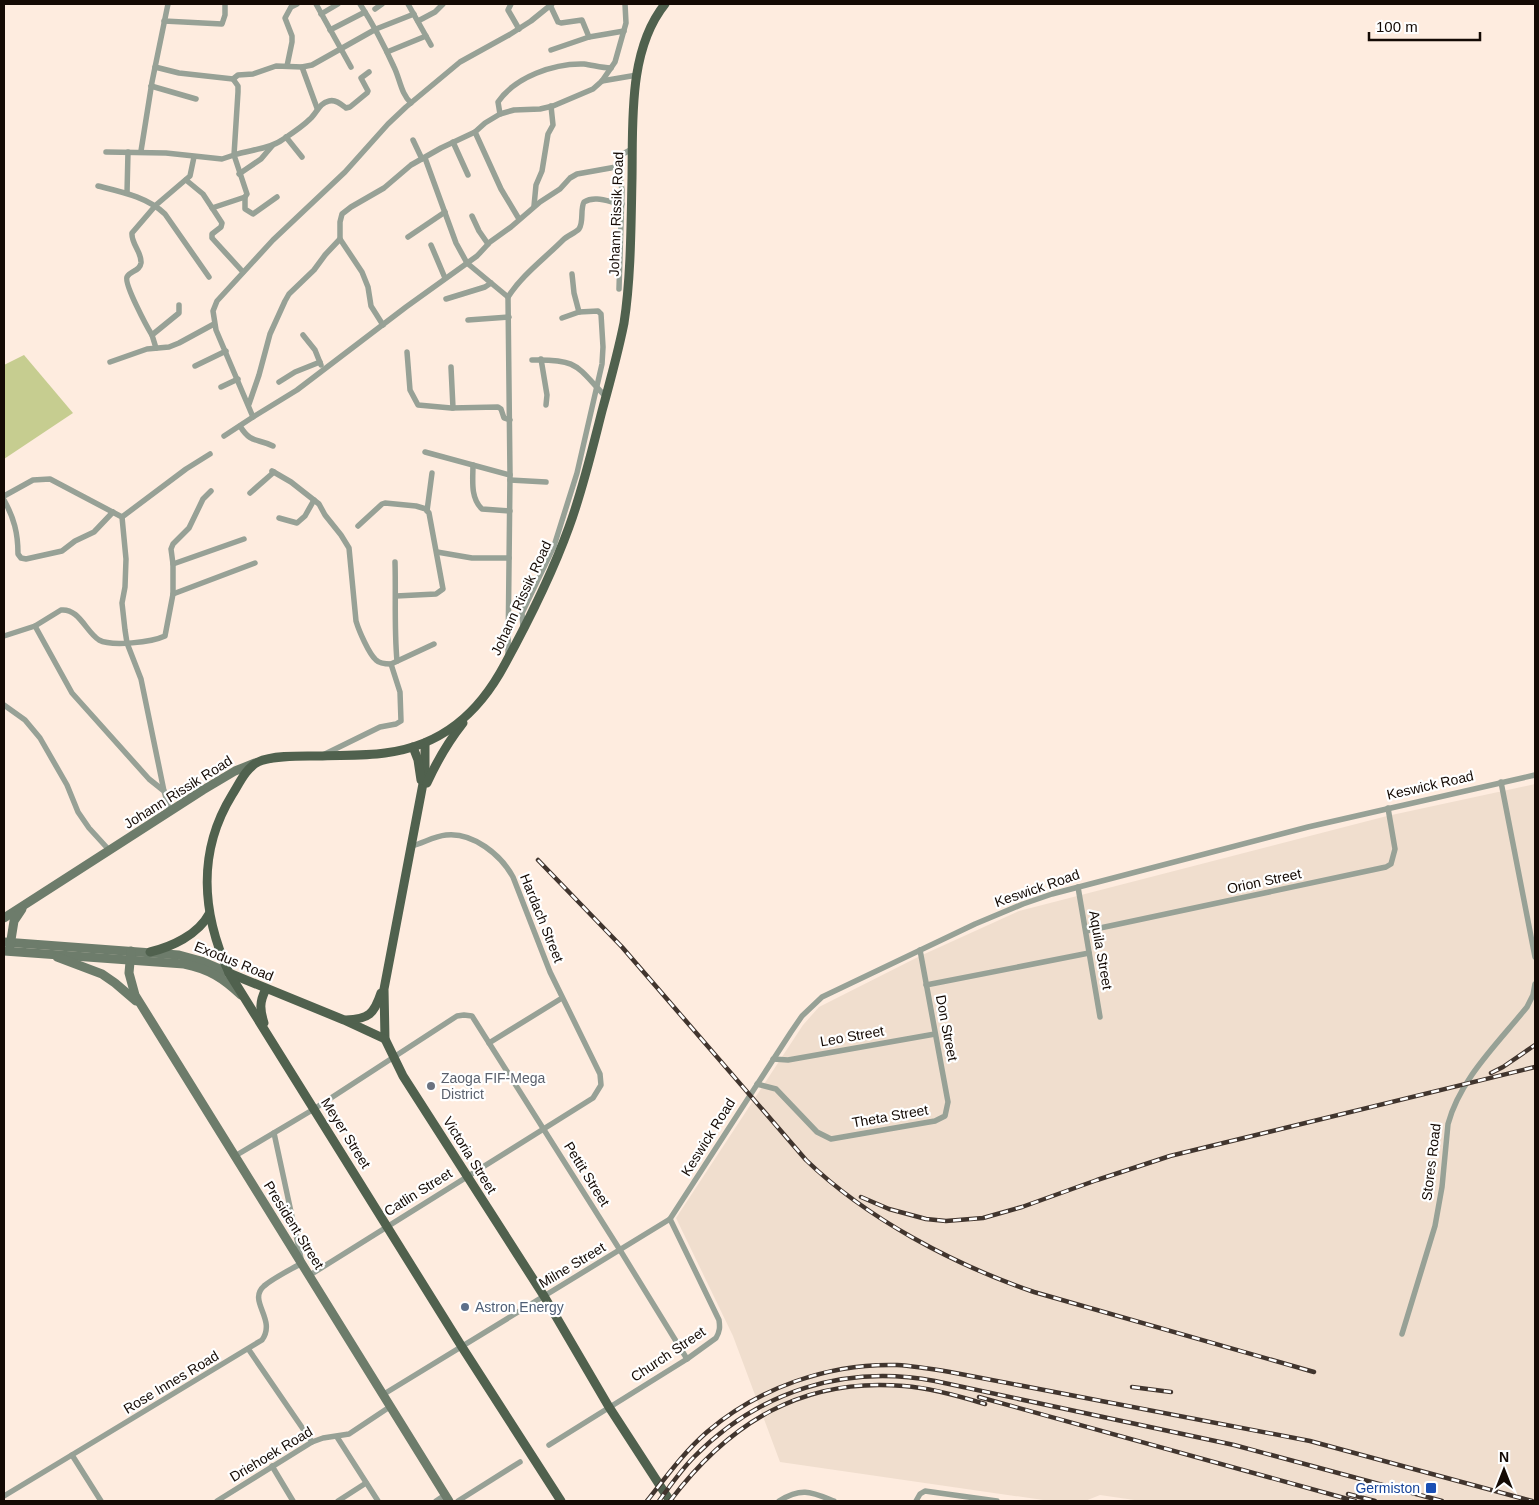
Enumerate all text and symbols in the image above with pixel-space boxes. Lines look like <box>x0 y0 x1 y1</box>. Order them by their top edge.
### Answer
scale bar <box>1369 10 1480 42</box>
text: 100 m <box>1376 18 1418 35</box>
street label: Johann Rissik Road <box>606 152 626 276</box>
street label: Johann Rissik Road <box>487 538 555 658</box>
street label: Johann Rissik Road <box>121 752 235 832</box>
street label: Keswick Road <box>1385 767 1475 803</box>
street label: Orion Street <box>1225 865 1303 897</box>
street label: Keswick Road <box>992 866 1082 910</box>
street label: Hardach Street <box>517 871 567 965</box>
street label: Aquila Street <box>1086 909 1116 991</box>
street label: Exodus Road <box>192 938 276 984</box>
street label: Don Street <box>933 994 961 1062</box>
street label: Leo Street <box>819 1022 885 1049</box>
place label: Zaoga FIF-Mega District <box>441 1070 545 1102</box>
marker: Zaoga FIF-Mega District <box>425 1080 437 1092</box>
street label: Meyer Street <box>318 1095 374 1171</box>
street label: Keswick Road <box>678 1095 738 1179</box>
street label: Theta Street <box>851 1101 929 1131</box>
street label: Victoria Street <box>440 1114 500 1197</box>
street label: Stores Road <box>1418 1122 1444 1202</box>
street label: Pettit Street <box>561 1139 613 1209</box>
street label: Catlin Street <box>381 1165 455 1219</box>
street label: President Street <box>261 1178 327 1272</box>
street label: Milne Street <box>536 1239 608 1291</box>
place label: Astron Energy <box>475 1299 564 1315</box>
marker: Astron Energy <box>459 1301 471 1313</box>
street label: Church Street <box>628 1323 708 1385</box>
street label: Rose Innes Road <box>121 1347 221 1417</box>
street label: Driehoek Road <box>227 1423 315 1485</box>
north arrow <box>1479 1445 1529 1495</box>
text: N <box>1499 1449 1509 1465</box>
place label: Germiston <box>1355 1480 1420 1496</box>
marker: Germiston <box>1424 1481 1438 1495</box>

